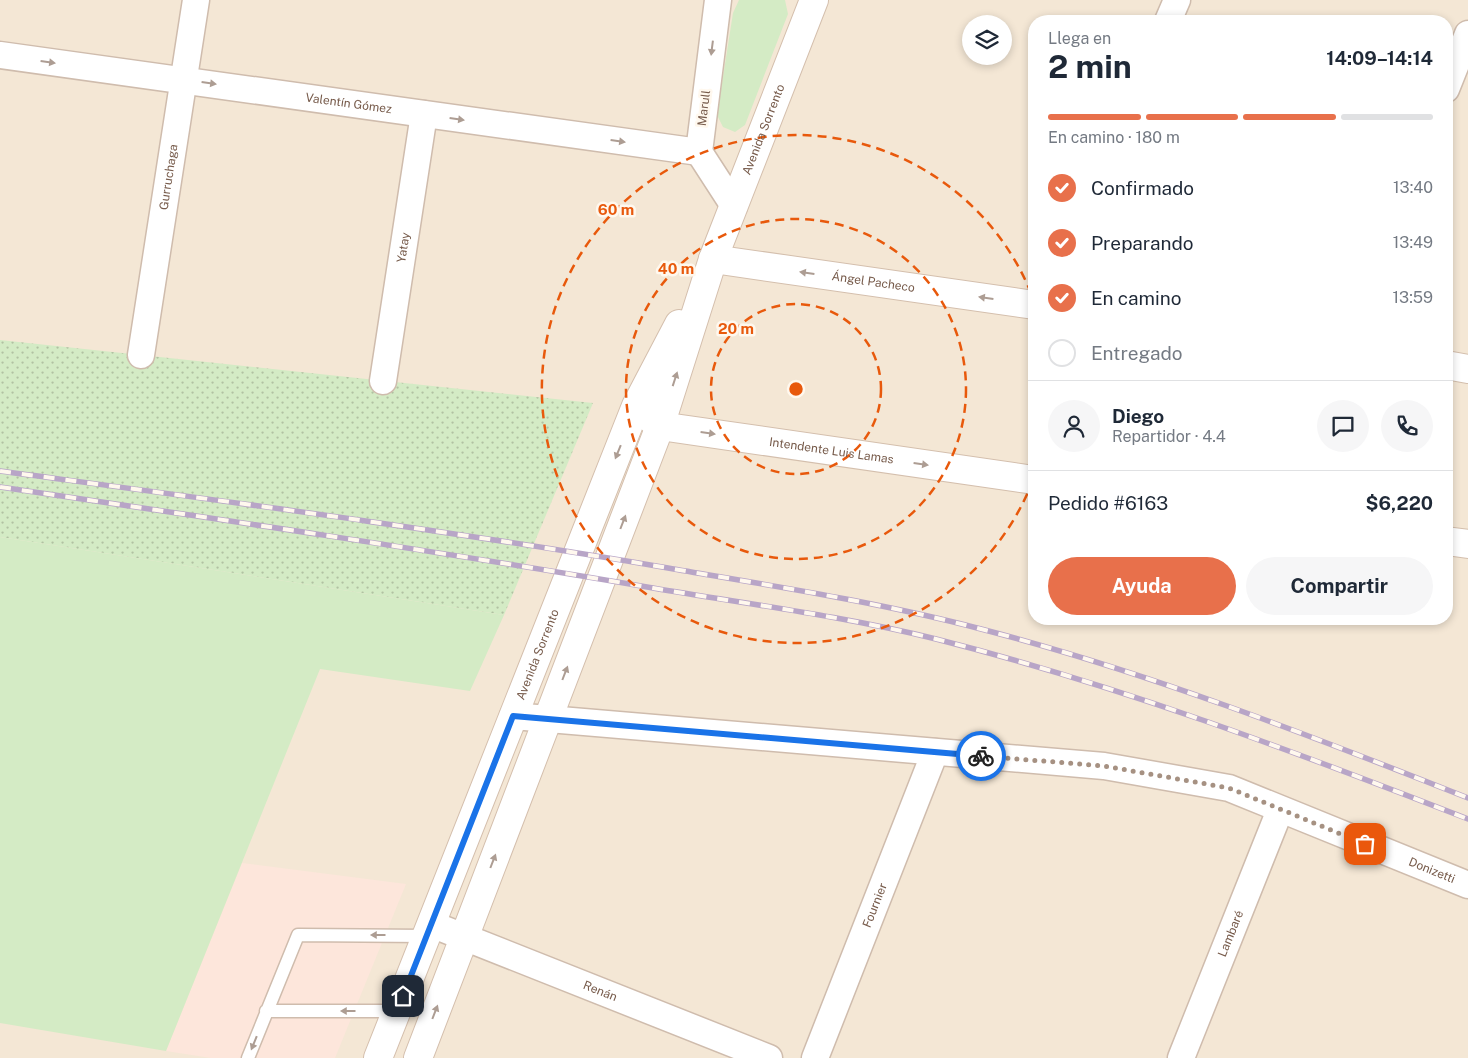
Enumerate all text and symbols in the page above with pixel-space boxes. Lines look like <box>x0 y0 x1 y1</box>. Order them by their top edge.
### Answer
map controls <box>962 15 1012 65</box>
button: layers <box>962 15 1012 65</box>
text: Llega en <box>1048 29 1111 48</box>
one-way arrow <box>708 41 716 57</box>
text: 14:09–14:14 <box>1326 47 1433 69</box>
text: 2 min <box>1048 48 1132 85</box>
one-way arrow <box>41 58 57 66</box>
one-way arrow <box>202 79 218 87</box>
street label: Avenida Sorrento <box>740 82 788 177</box>
street label: Marull <box>695 89 713 127</box>
street label: Valentín Gómez <box>305 90 393 116</box>
one-way arrow <box>449 115 465 123</box>
text: En camino · 180 m <box>1048 128 1180 147</box>
one-way arrow <box>610 137 626 145</box>
street label: Gurruchaga <box>157 143 181 211</box>
icon: check <box>1048 174 1076 202</box>
text: Confirmado <box>1091 177 1194 199</box>
text: 13:40 <box>1393 178 1433 197</box>
text: 60 m <box>598 201 634 218</box>
icon: check <box>1048 229 1076 257</box>
street label: Yatay <box>394 231 413 264</box>
text: Preparando <box>1091 232 1193 254</box>
text: 13:49 <box>1393 233 1433 252</box>
text: 40 m <box>658 260 694 277</box>
one-way arrow <box>799 268 815 276</box>
street label: Ángel Pacheco <box>831 269 916 295</box>
icon: check <box>1048 284 1076 312</box>
text: En camino <box>1091 287 1182 309</box>
text: 13:59 <box>1393 288 1433 307</box>
one-way arrow <box>977 294 993 302</box>
text: 20 m <box>718 320 754 337</box>
text: Entregado <box>1091 342 1183 364</box>
one-way arrow <box>671 372 679 387</box>
centre of rings <box>787 380 805 398</box>
button: person <box>1048 400 1100 452</box>
button: chat <box>1317 400 1369 452</box>
button: phone <box>1381 400 1433 452</box>
text: Diego <box>1112 405 1164 427</box>
text: Repartidor · 4.4 <box>1112 427 1226 446</box>
one-way arrow <box>701 429 717 437</box>
street label: Intendente Luis Lamas <box>768 435 895 467</box>
one-way arrow <box>613 445 621 459</box>
one-way arrow <box>913 460 929 468</box>
text: Pedido #6163 <box>1048 492 1168 514</box>
text: $6,220 <box>1366 492 1433 514</box>
one-way arrow <box>620 514 627 529</box>
button: Ayuda <box>1048 557 1236 615</box>
button: Compartir <box>1246 557 1433 615</box>
street label: Avenida Sorrento <box>513 607 562 702</box>
one-way arrow <box>562 666 569 681</box>
courier <box>956 731 1006 781</box>
icon: bike <box>967 742 995 770</box>
pin <box>1344 823 1386 865</box>
icon: bag <box>1351 830 1379 858</box>
one-way arrow <box>490 854 498 868</box>
street label: Donizetti <box>1407 855 1457 886</box>
street label: Fournier <box>860 881 890 930</box>
street label: Lambaré <box>1215 908 1246 959</box>
one-way arrow <box>370 931 386 939</box>
pin <box>382 975 424 1017</box>
street label: Renán <box>581 978 619 1004</box>
icon: home <box>389 982 417 1010</box>
one-way arrow <box>432 1005 439 1020</box>
one-way arrow <box>340 1007 356 1015</box>
one-way arrow <box>250 1036 258 1051</box>

